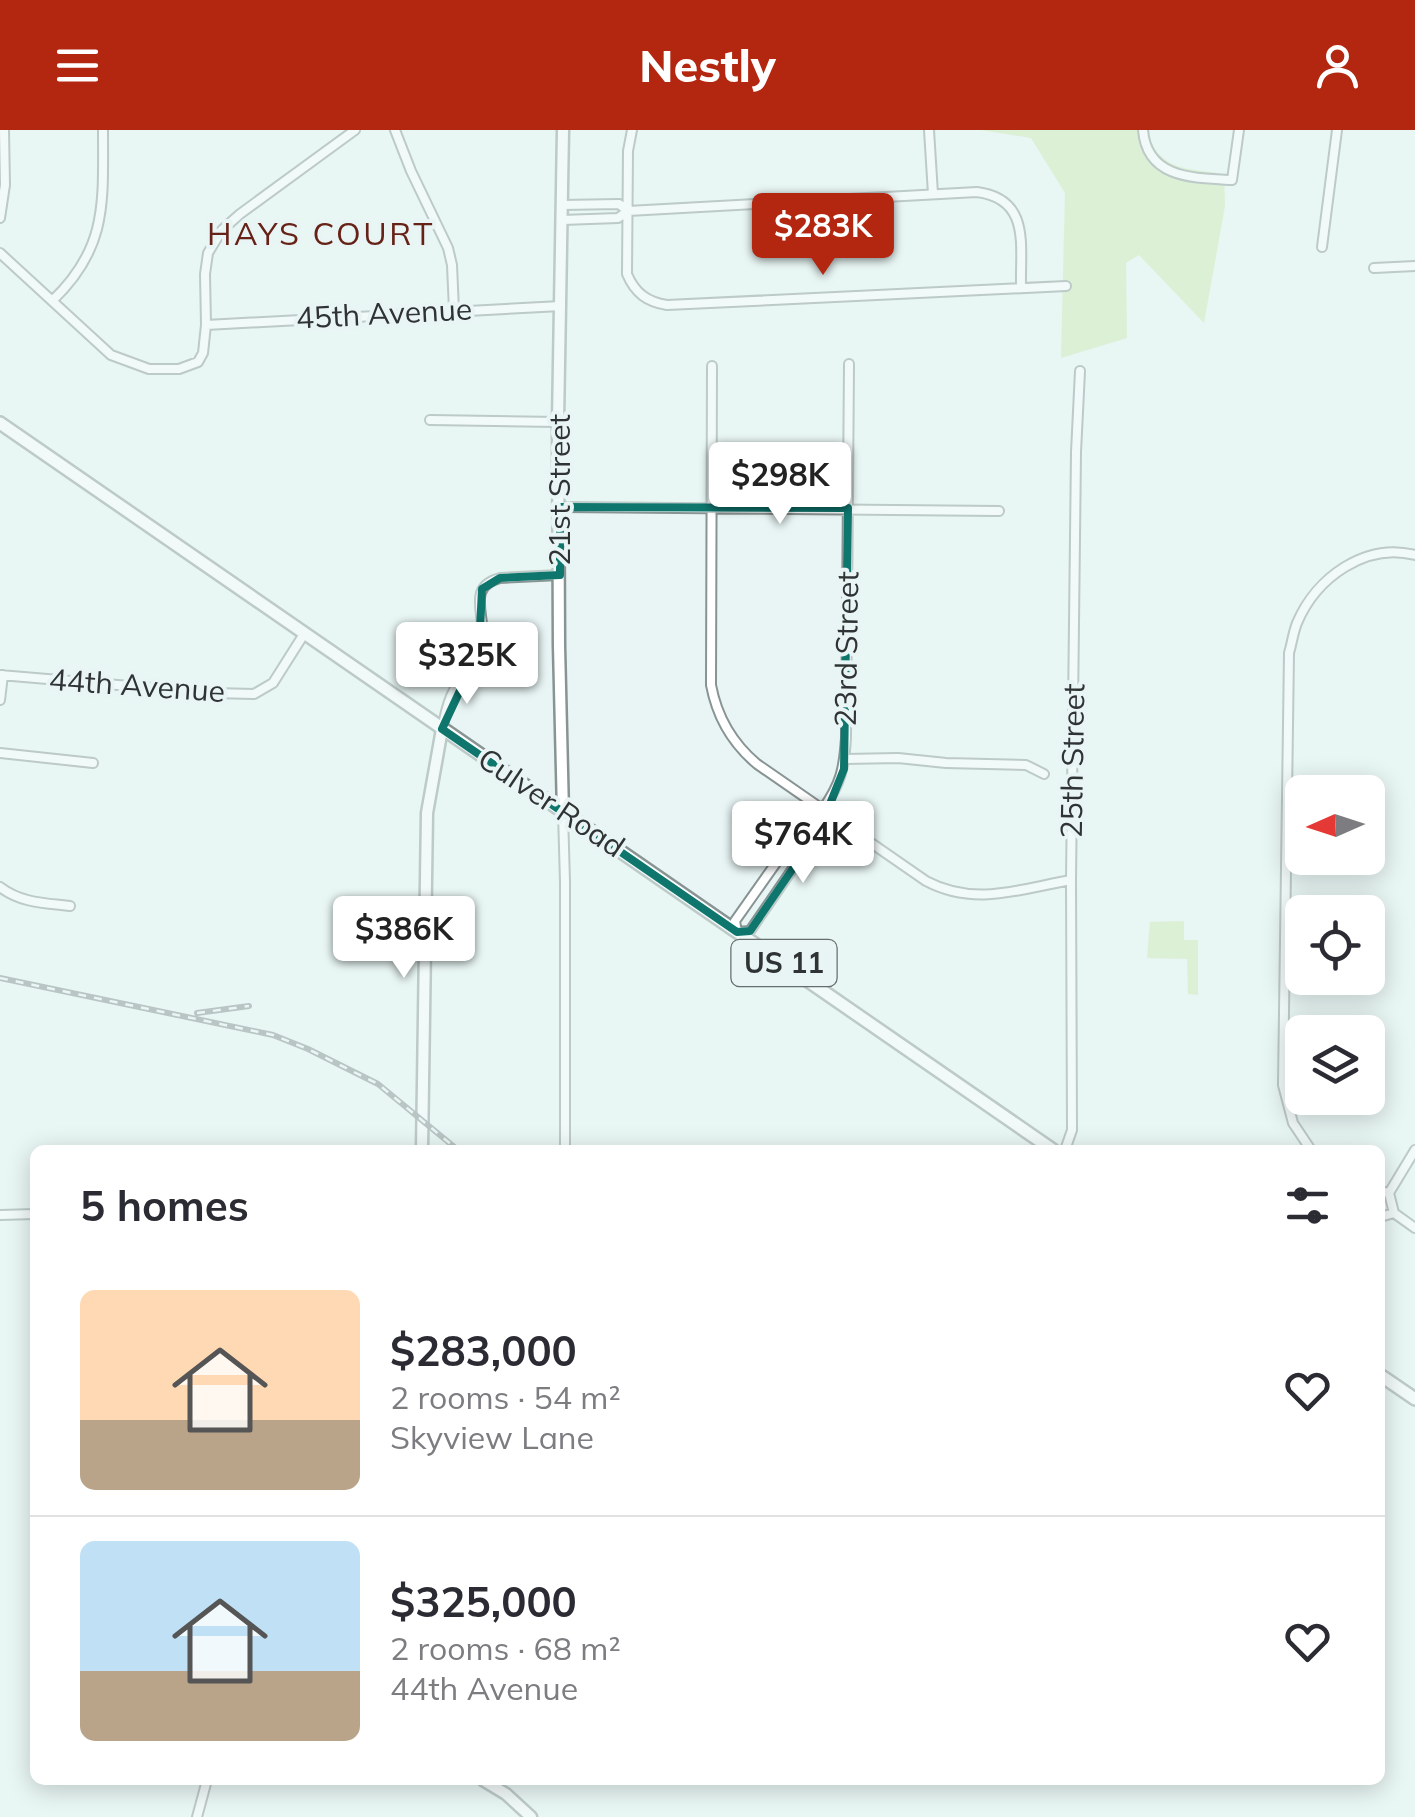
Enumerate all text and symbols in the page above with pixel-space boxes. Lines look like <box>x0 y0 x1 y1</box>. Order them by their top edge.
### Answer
text: Nestly <box>639 37 776 93</box>
icon: menu <box>50 38 105 93</box>
icon: person <box>1310 38 1365 93</box>
pin: $283K <box>753 193 893 278</box>
text: $283K <box>774 205 872 245</box>
district label: HAYS COURT <box>207 213 435 253</box>
street label: 45th Avenue <box>295 289 473 337</box>
street label: 21st Street <box>540 414 578 566</box>
pin: $298K <box>710 442 850 527</box>
text: $298K <box>731 454 829 494</box>
street label: 23rd Street <box>826 571 866 727</box>
pin: $325K <box>397 622 537 707</box>
text: $325K <box>418 634 516 674</box>
street label: 44th Avenue <box>48 660 226 710</box>
street label: 25th Street <box>1052 683 1092 839</box>
street label: Culver Road <box>471 739 632 865</box>
north arrow <box>1285 775 1385 875</box>
map controls <box>1285 775 1385 1115</box>
pin: $764K <box>733 801 873 886</box>
text: $764K <box>754 813 852 853</box>
button: locate <box>1285 895 1385 995</box>
pin: $386K <box>334 896 474 981</box>
text: $386K <box>355 908 453 948</box>
road number: US 11 <box>732 940 836 986</box>
button: layers <box>1285 1015 1385 1115</box>
icon: filters <box>1280 1178 1335 1233</box>
text: 5 homes <box>80 1179 249 1232</box>
text: $283,000 <box>390 1324 577 1377</box>
icon: home <box>160 1330 280 1450</box>
icon: heart <box>1280 1363 1335 1418</box>
text: 2 rooms · 54 m² <box>390 1377 621 1417</box>
text: Skyview Lane <box>390 1417 594 1457</box>
text: $325,000 <box>390 1575 577 1628</box>
icon: home <box>160 1581 280 1701</box>
icon: heart <box>1280 1614 1335 1669</box>
text: 2 rooms · 68 m² <box>390 1628 621 1668</box>
text: 44th Avenue <box>390 1668 578 1708</box>

